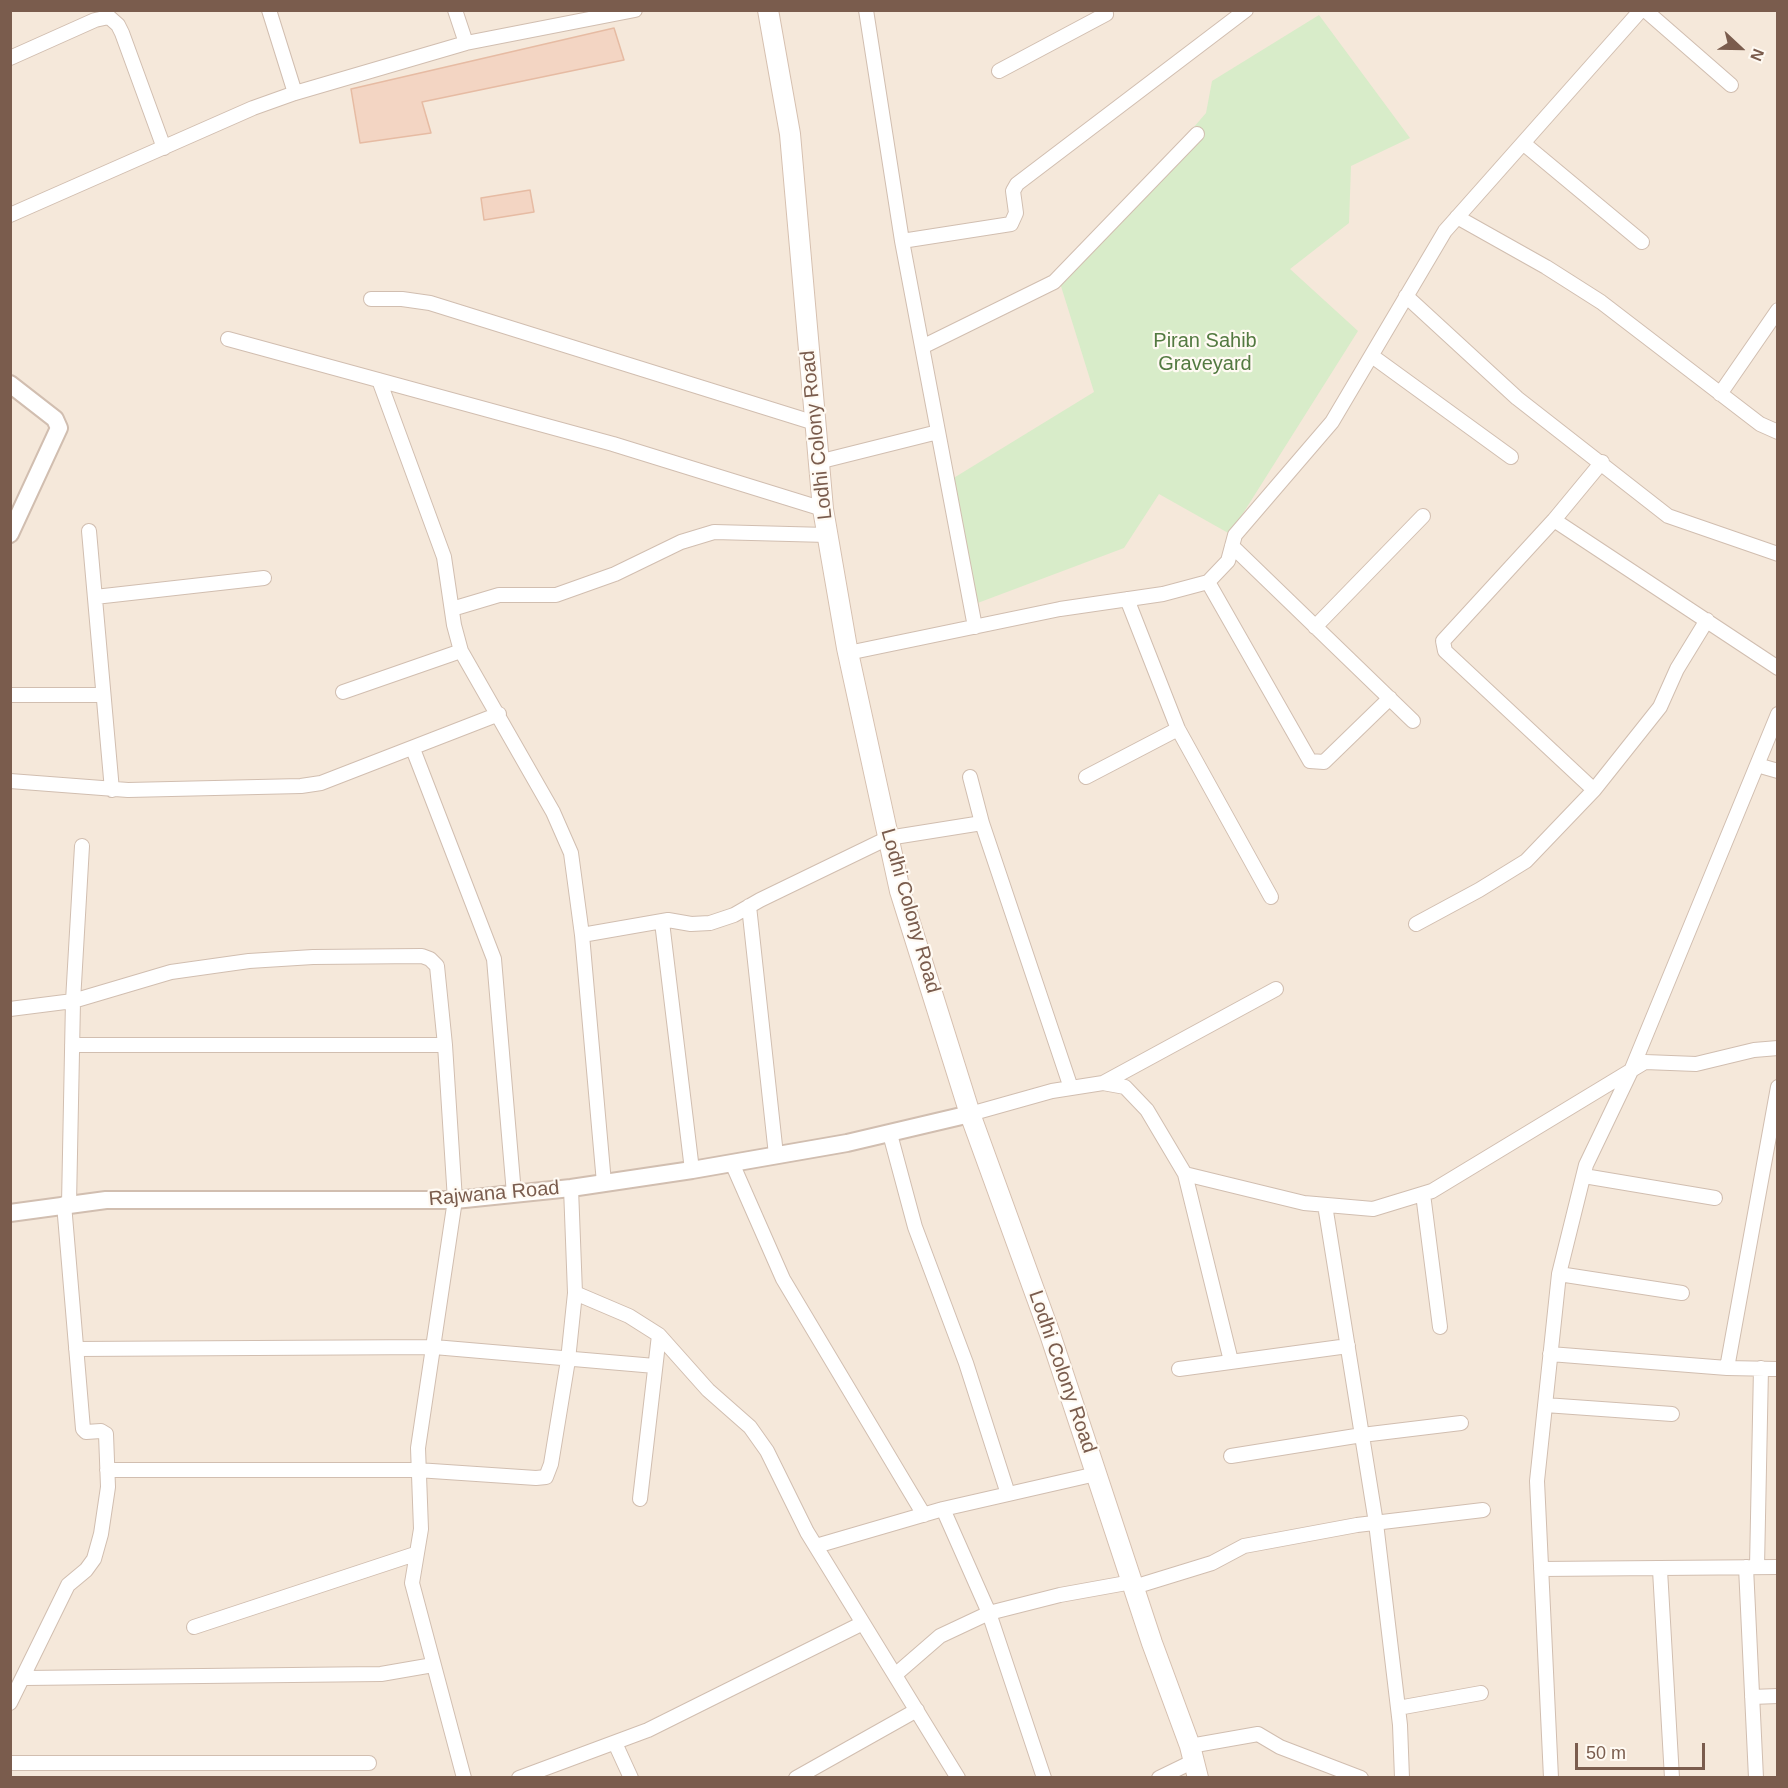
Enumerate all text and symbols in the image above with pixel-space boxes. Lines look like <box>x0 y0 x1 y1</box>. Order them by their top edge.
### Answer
north arrow <box>1710 18 1770 78</box>
text: N <box>1747 46 1767 63</box>
park label: Piran Sahib Graveyard <box>1153 329 1257 376</box>
street label: Lodhi Colony Road <box>796 349 838 521</box>
street label: Lodhi Colony Road <box>875 826 945 996</box>
street label: Rajwana Road <box>428 1176 560 1212</box>
street label: Lodhi Colony Road <box>1023 1288 1101 1456</box>
scale bar <box>1578 1731 1708 1769</box>
text: 50 m <box>1586 1743 1626 1763</box>

